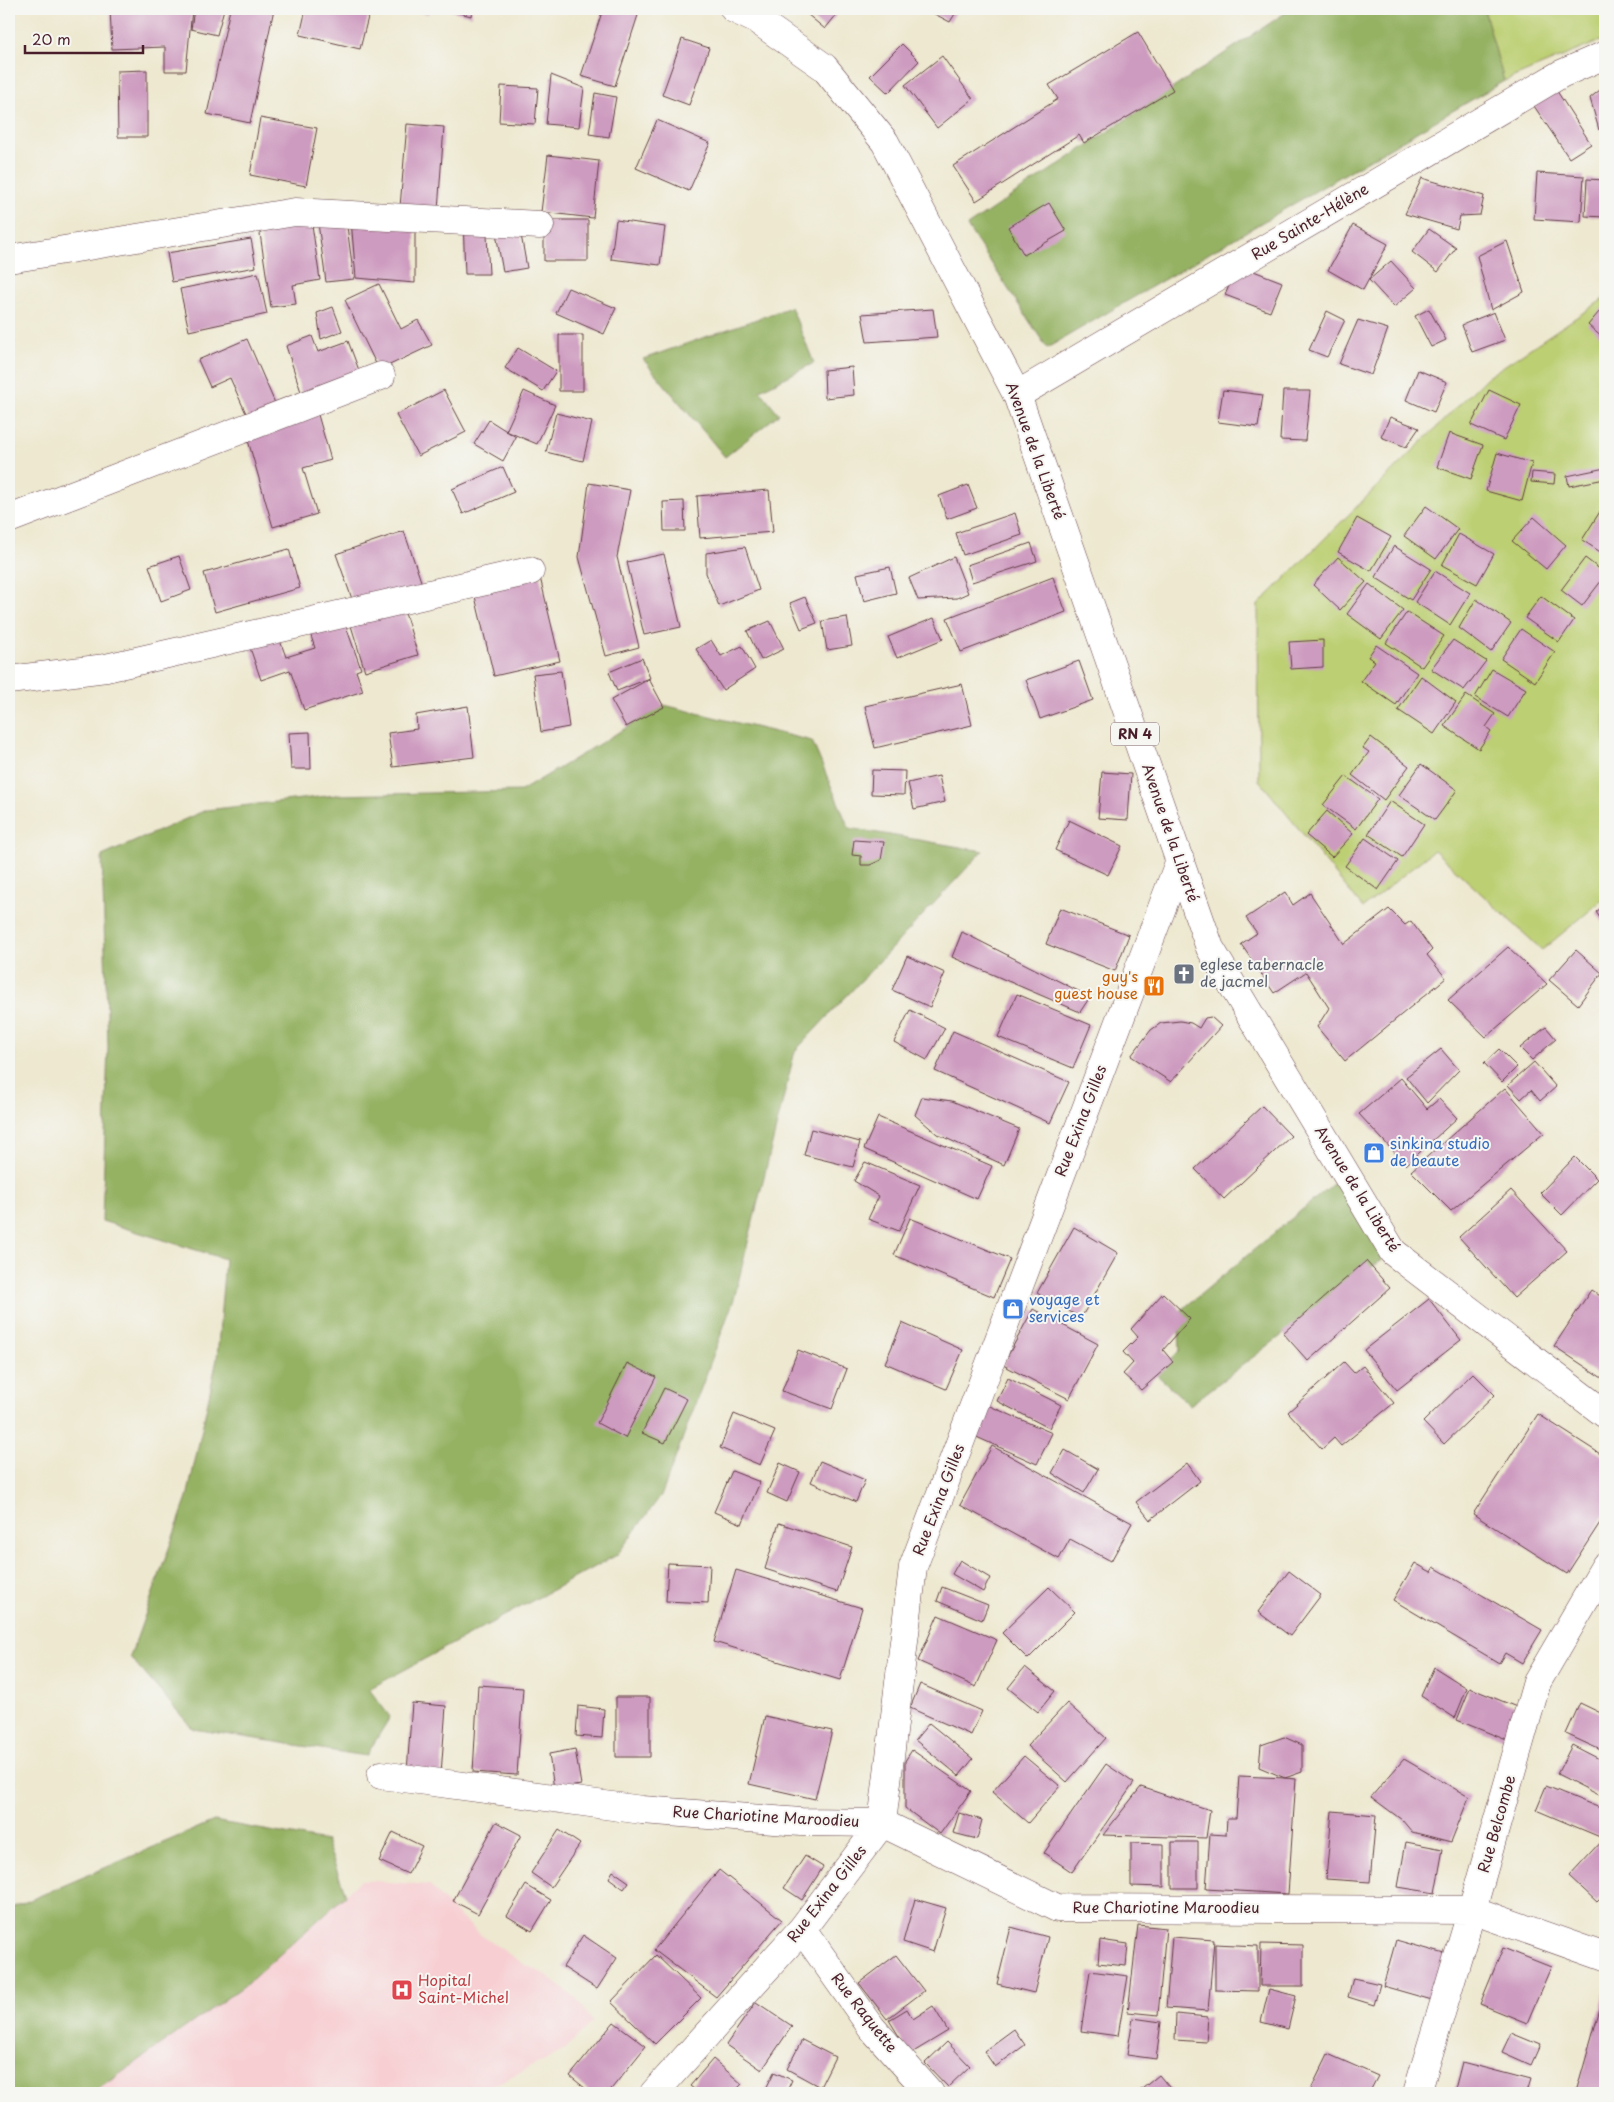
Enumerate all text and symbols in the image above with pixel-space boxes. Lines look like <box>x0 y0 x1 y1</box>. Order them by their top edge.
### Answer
scale bar <box>25 22 142 54</box>
text: 20 m <box>32 27 71 50</box>
street label: Rue Sainte-Hélène <box>1246 177 1372 265</box>
street label: Avenue de la Liberté <box>1001 378 1072 523</box>
road number: RN 4 <box>1111 722 1159 746</box>
street label: Avenue de la Liberté <box>1137 760 1206 905</box>
place label: eglese tabernacle de jacmel <box>1200 952 1324 992</box>
church icon: eglese tabernacle de jacmel <box>1172 962 1196 986</box>
place label: guy's guest house <box>1054 964 1138 1004</box>
restaurant icon: guy's guest house <box>1142 974 1166 998</box>
street label: Rue Exina Gilles <box>1048 1061 1112 1180</box>
street label: Avenue de la Liberté <box>1310 1121 1406 1256</box>
place label: sinkina studio de beaute <box>1390 1131 1490 1171</box>
shop icon: sinkina studio de beaute <box>1362 1141 1386 1165</box>
place label: voyage et services <box>1029 1287 1100 1327</box>
shop icon: voyage et services <box>1001 1297 1025 1321</box>
street label: Rue Exina Gilles <box>906 1440 970 1559</box>
street label: Rue Belcombe <box>1471 1772 1520 1875</box>
street label: Rue Chariotine Maroodieu <box>672 1799 860 1832</box>
street label: Rue Exina Gilles <box>780 1839 871 1947</box>
street label: Rue Chariotine Maroodieu <box>1072 1895 1260 1918</box>
street label: Rue Raquette <box>827 1967 904 2057</box>
place label: Hopital Saint-Michel <box>418 1968 509 2008</box>
hospital icon: Hopital Saint-Michel <box>390 1978 414 2002</box>

